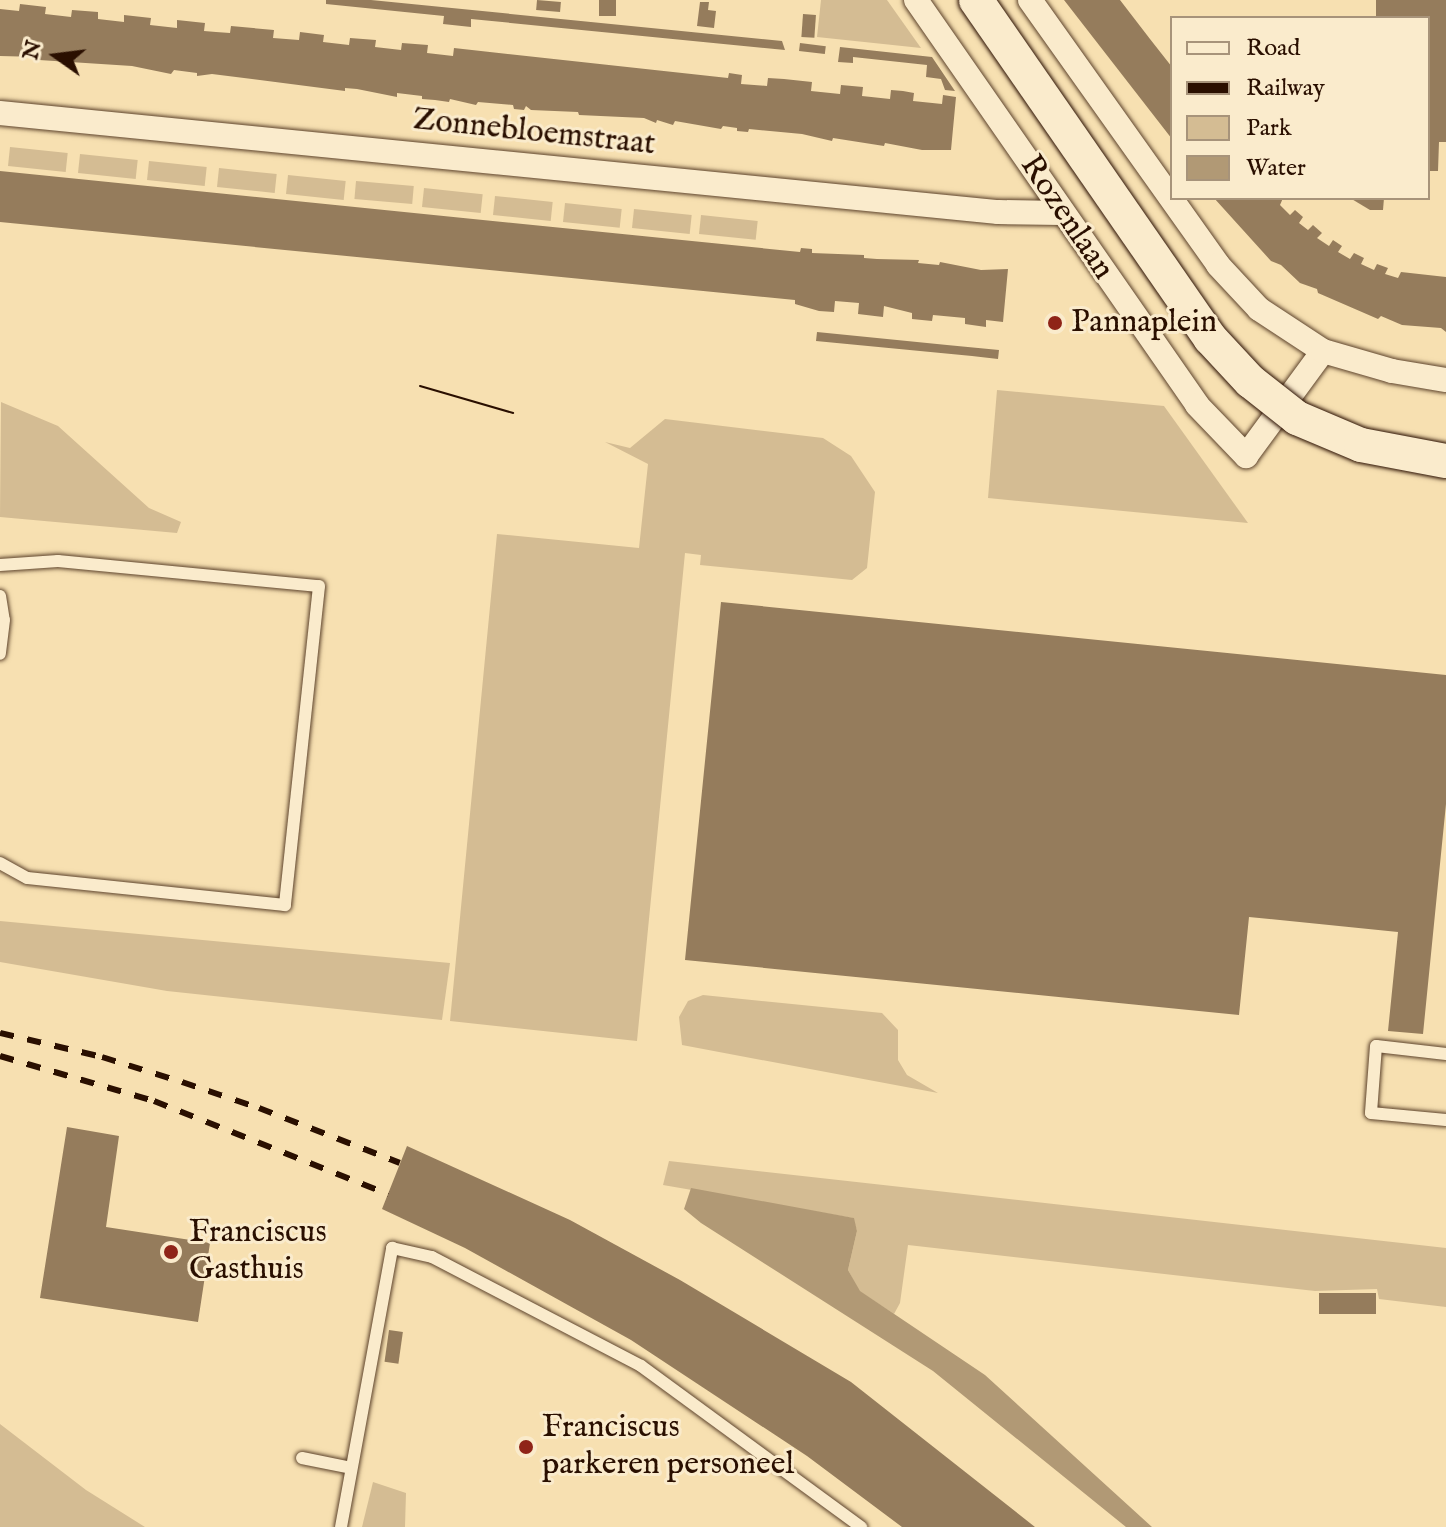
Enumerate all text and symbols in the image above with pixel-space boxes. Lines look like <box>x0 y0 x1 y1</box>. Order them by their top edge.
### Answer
north arrow <box>16 16 96 96</box>
legend <box>1170 16 1430 200</box>
text: Road <box>1246 33 1300 64</box>
text: N <box>17 38 49 63</box>
text: Railway <box>1246 73 1325 104</box>
street label: Zonnebloemstraat <box>411 101 657 165</box>
text: Park <box>1246 113 1292 144</box>
street label: Rozenlaan <box>1011 149 1121 287</box>
text: Water <box>1246 153 1306 184</box>
place label: Pannaplein <box>1071 304 1217 342</box>
marker: Pannaplein <box>1046 314 1064 332</box>
place label: Franciscus Gasthuis <box>189 1215 327 1290</box>
marker: Franciscus Gasthuis <box>160 1241 182 1263</box>
place label: Franciscus parkeren personeel <box>542 1410 794 1485</box>
marker: Franciscus parkeren personeel <box>517 1438 535 1456</box>

